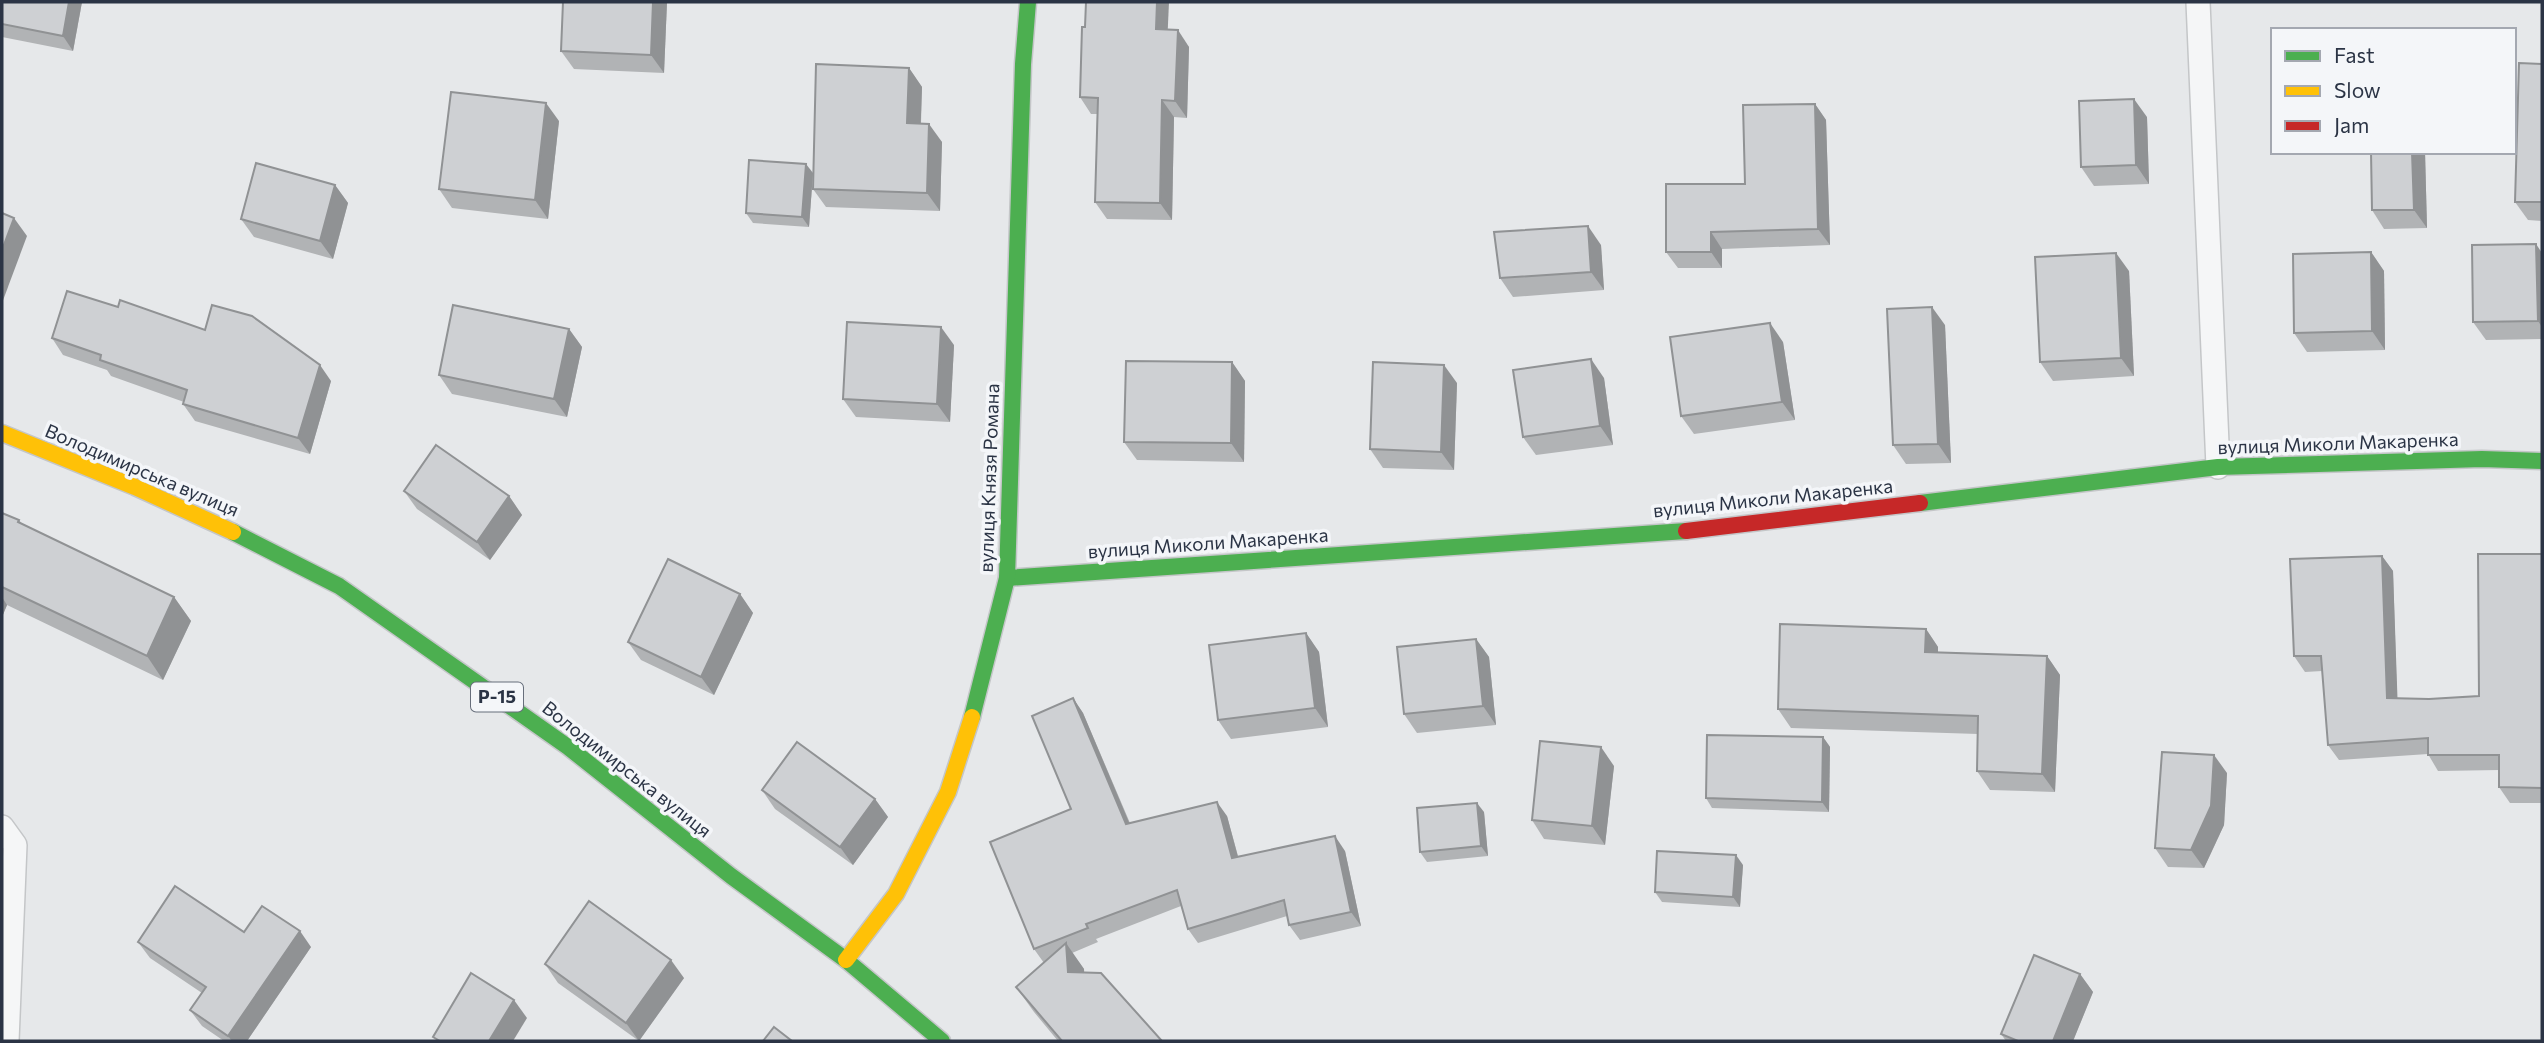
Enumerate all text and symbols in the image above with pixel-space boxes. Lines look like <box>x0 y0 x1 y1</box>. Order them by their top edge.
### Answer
legend <box>2271 28 2516 154</box>
text: Fast <box>2334 42 2375 67</box>
text: Slow <box>2334 77 2381 102</box>
text: Jam <box>2334 112 2369 137</box>
street label: вулиця Князя Романа <box>974 383 1003 573</box>
street label: Володимирська вулиця <box>42 418 243 521</box>
street label: вулиця Миколи Макаренка <box>2217 427 2459 458</box>
street label: вулиця Миколи Макаренка <box>1652 473 1894 522</box>
street label: вулиця Миколи Макаренка <box>1087 523 1329 562</box>
road number: Р-15 <box>471 682 523 712</box>
street label: Володимирська вулиця <box>538 695 716 842</box>

